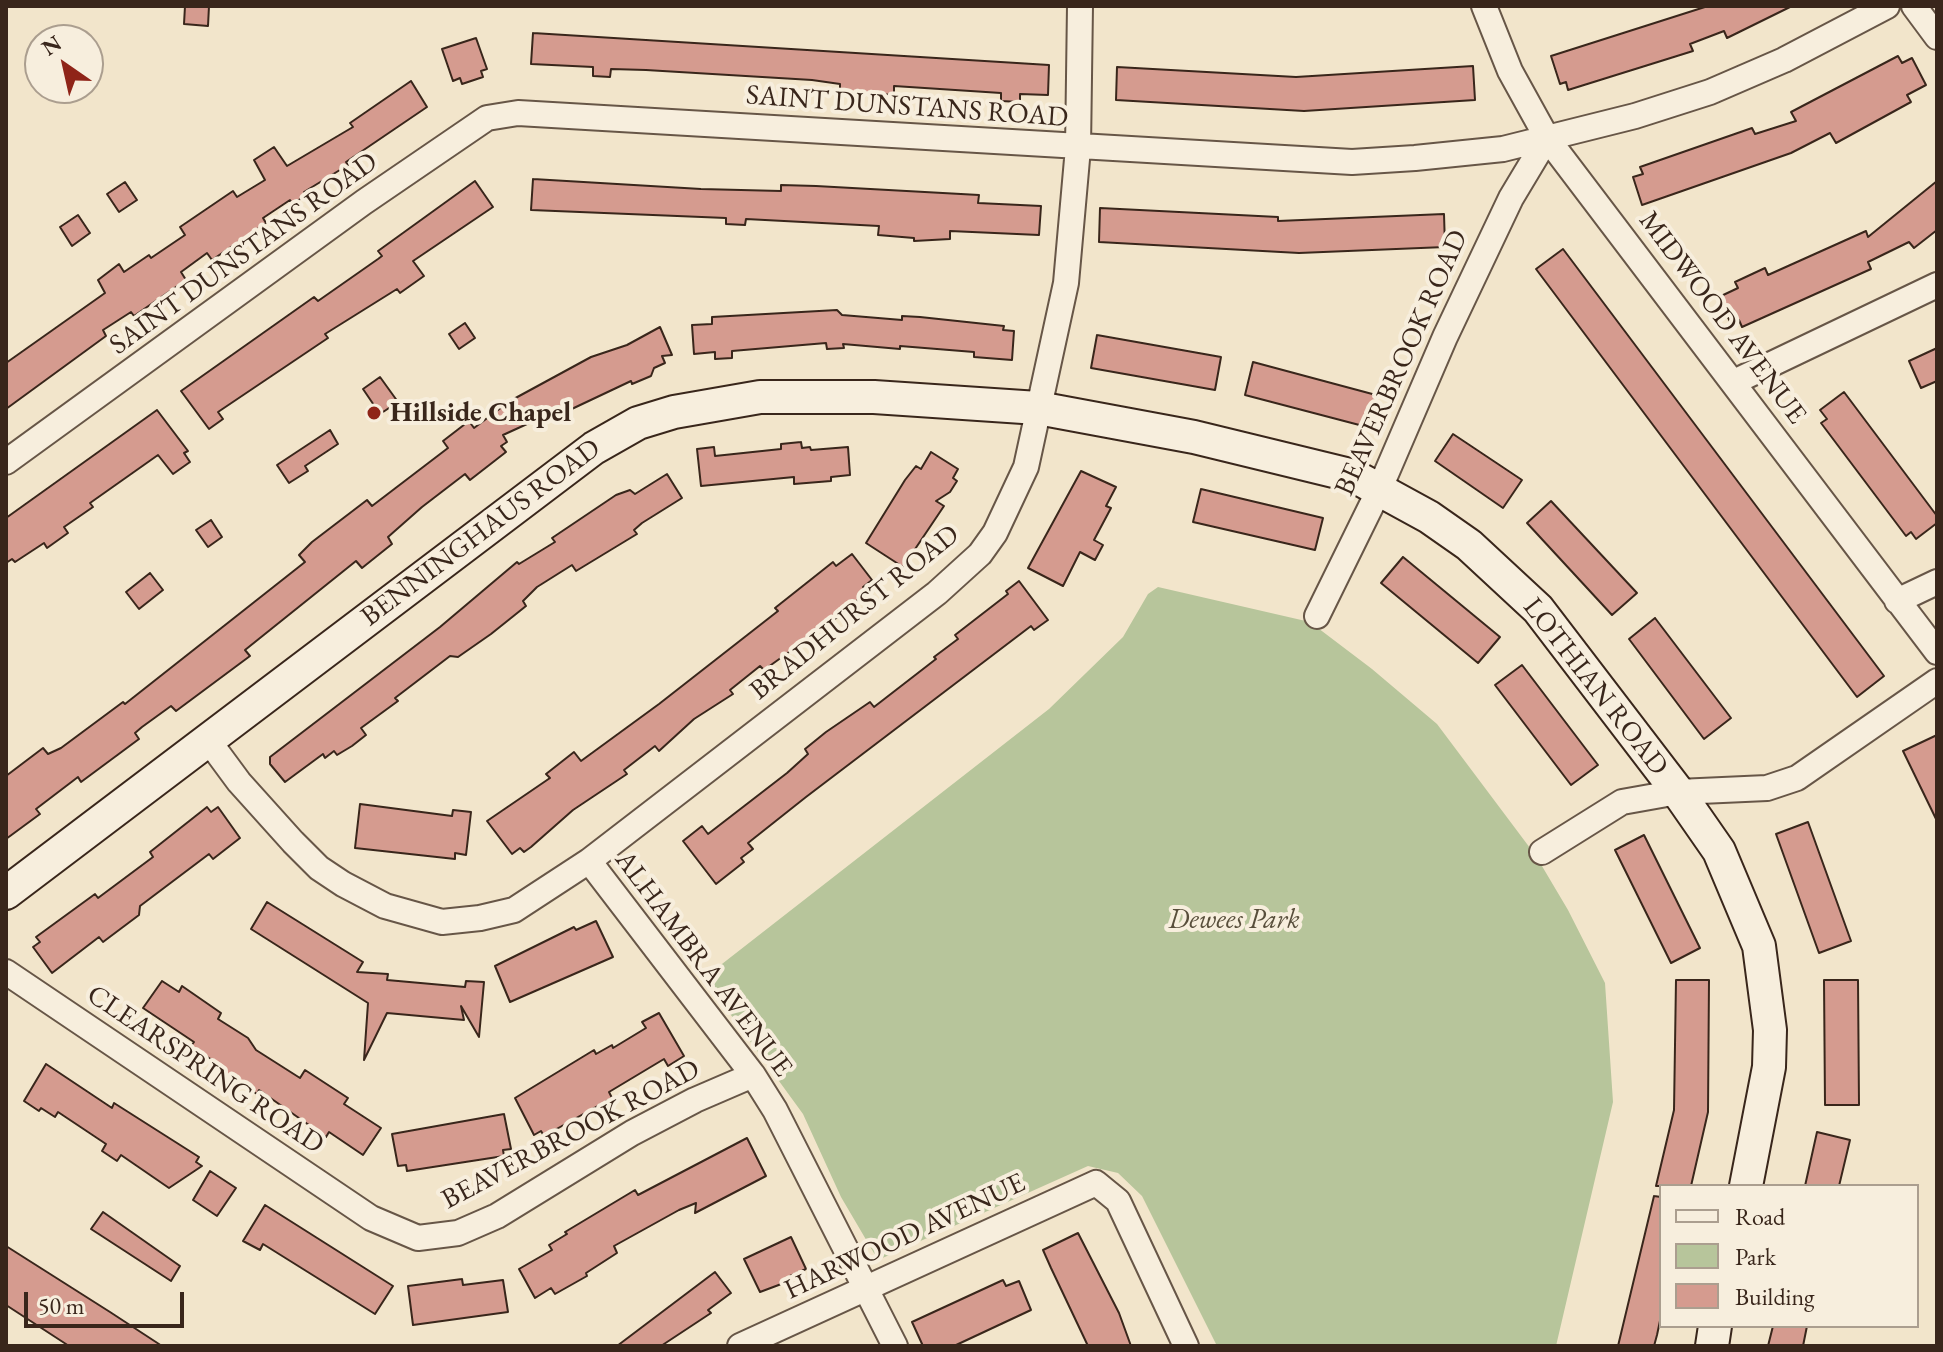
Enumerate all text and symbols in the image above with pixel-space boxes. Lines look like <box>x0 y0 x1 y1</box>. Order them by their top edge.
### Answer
north arrow <box>24 24 104 104</box>
text: N <box>36 28 67 62</box>
street label: SAINT DUNSTANS ROAD <box>745 79 1069 135</box>
street label: SAINT DUNSTANS ROAD <box>103 145 385 363</box>
street label: MIDWOOD AVENUE <box>1631 205 1813 431</box>
street label: BEAVERBROOK ROAD <box>1328 225 1476 501</box>
place label: Hillside Chapel <box>390 396 571 430</box>
marker: Hillside Chapel <box>365 404 383 422</box>
street label: BENNINGHAUS ROAD <box>355 432 607 634</box>
street label: BRADHURST ROAD <box>744 518 966 708</box>
street label: LOTHIAN ROAD <box>1515 591 1675 783</box>
street label: ALHAMBRA AVENUE <box>607 844 799 1084</box>
park label: Dewees Park <box>1168 903 1300 937</box>
street label: CLEARSPRING ROAD <box>80 978 330 1162</box>
street label: BEAVERBROOK ROAD <box>436 1053 706 1217</box>
street label: HARWOOD AVENUE <box>779 1166 1031 1308</box>
legend <box>1659 1184 1919 1328</box>
text: Road <box>1735 1201 1785 1232</box>
text: Park <box>1735 1241 1776 1272</box>
scale bar <box>28 1276 188 1326</box>
text: Building <box>1735 1281 1815 1312</box>
text: 50 m <box>38 1290 85 1321</box>

